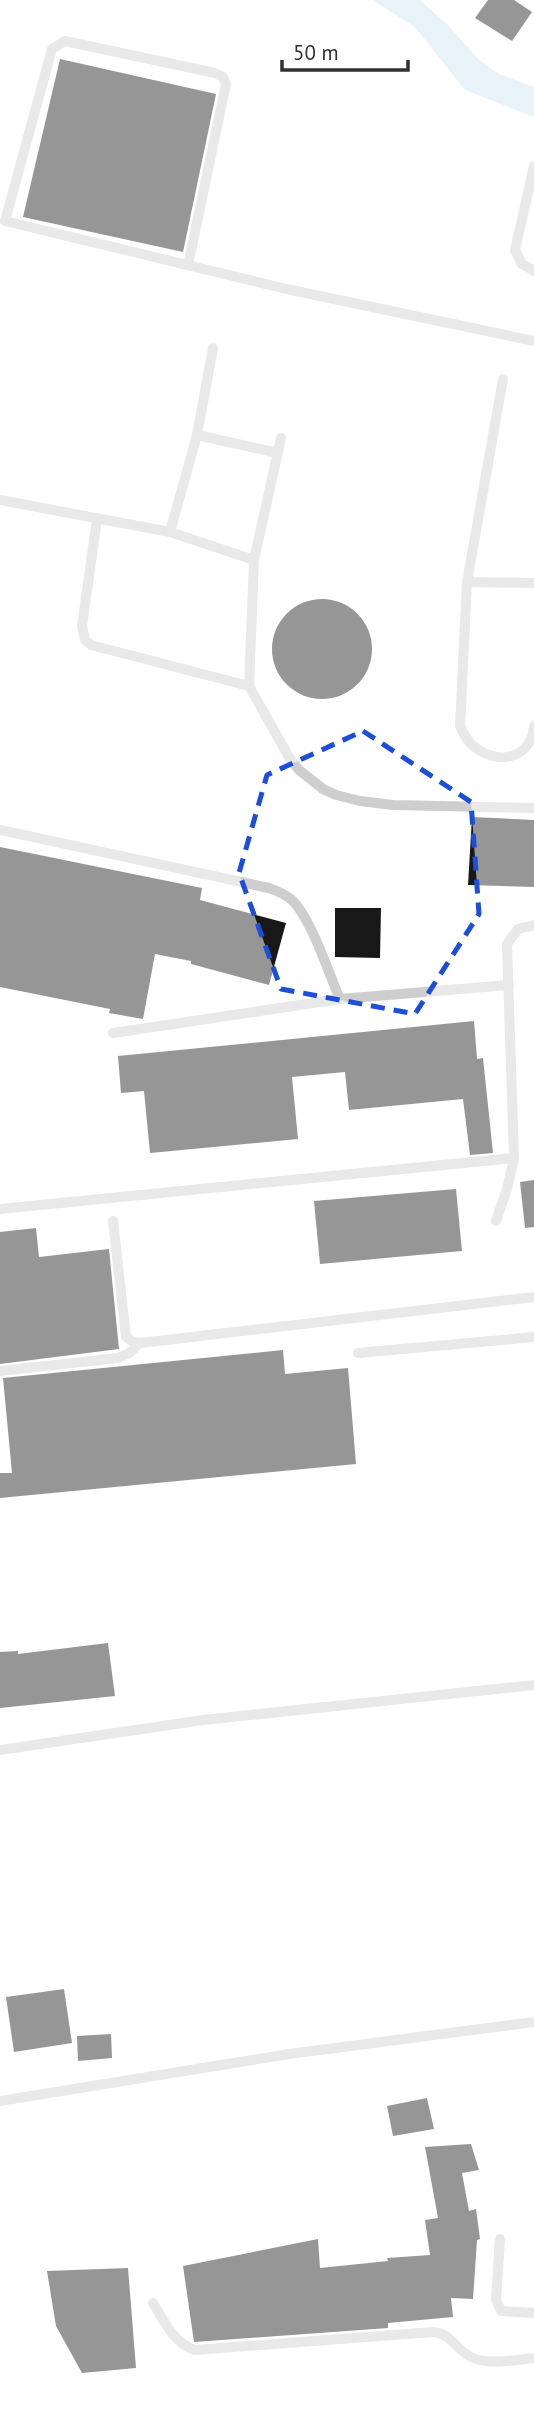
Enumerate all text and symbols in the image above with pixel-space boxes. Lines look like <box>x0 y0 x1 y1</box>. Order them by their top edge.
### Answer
scale bar <box>282 28 408 72</box>
text: 50 m <box>293 39 339 66</box>

